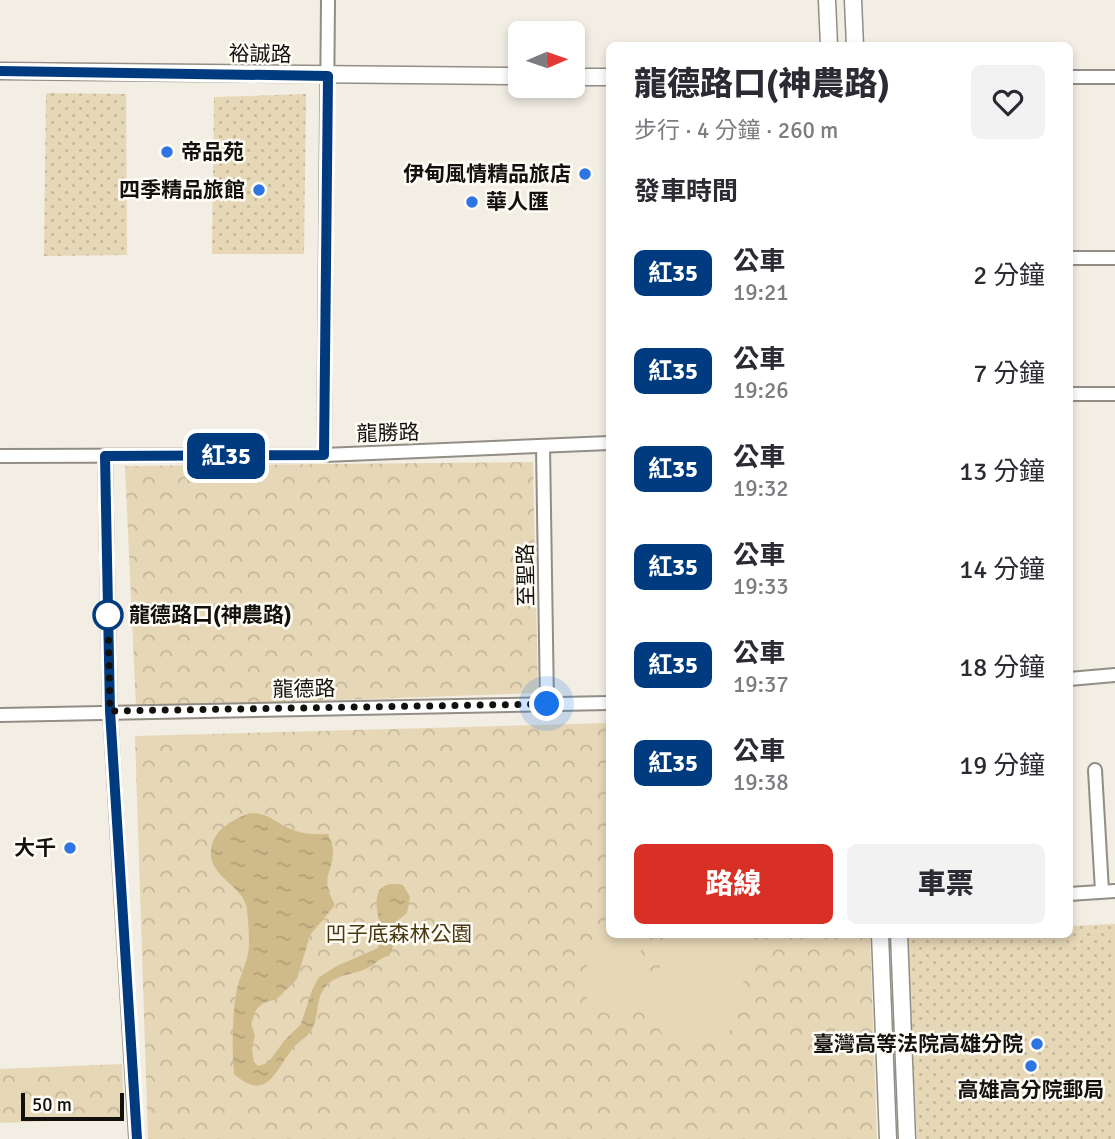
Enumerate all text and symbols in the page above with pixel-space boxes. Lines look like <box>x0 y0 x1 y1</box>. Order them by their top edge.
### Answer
north arrow <box>508 21 584 98</box>
map controls <box>508 21 585 98</box>
street label: 裕誠路 <box>228 40 292 68</box>
text: 龍德路口(神農路) <box>634 64 890 105</box>
button: heart <box>971 65 1045 139</box>
text: 步行 · 4 分鐘 · 260 m <box>634 116 838 145</box>
place label: 帝品苑 <box>181 139 244 165</box>
marker: 帝品苑 <box>159 144 175 160</box>
place label: 伊甸風情精品旅店 <box>403 161 571 187</box>
marker: 伊甸風情精品旅店 <box>577 166 593 182</box>
text: 發車時間 <box>634 176 738 208</box>
place label: 四季精品旅館 <box>119 177 245 203</box>
marker: 四季精品旅館 <box>251 182 267 198</box>
place label: 華人匯 <box>486 189 549 215</box>
marker: 華人匯 <box>464 194 480 210</box>
text: 公車 <box>733 246 785 278</box>
text: 紅35 <box>648 258 698 288</box>
text: 2 分鐘 <box>973 260 1045 292</box>
text: 19:21 <box>733 278 789 307</box>
text: 公車 <box>733 344 785 376</box>
text: 紅35 <box>648 356 698 386</box>
text: 7 分鐘 <box>973 358 1045 390</box>
text: 19:26 <box>733 376 789 405</box>
street label: 龍勝路 <box>356 419 420 447</box>
line badge: 紅35 <box>186 433 266 479</box>
text: 紅35 <box>201 441 251 471</box>
text: 公車 <box>733 442 785 474</box>
text: 紅35 <box>648 454 698 484</box>
text: 13 分鐘 <box>959 456 1045 488</box>
text: 19:32 <box>733 474 789 503</box>
text: 公車 <box>733 540 785 572</box>
street label: 至聖路 <box>512 543 540 607</box>
text: 紅35 <box>648 552 698 582</box>
text: 14 分鐘 <box>959 554 1045 586</box>
text: 19:33 <box>733 572 789 601</box>
marker: 龍德路口(神農路) <box>93 600 123 630</box>
place label: 龍德路口(神農路) <box>129 602 292 628</box>
text: 公車 <box>733 638 785 670</box>
text: 紅35 <box>648 650 698 680</box>
text: 18 分鐘 <box>959 652 1045 684</box>
text: 19:37 <box>733 670 789 699</box>
street label: 龍德路 <box>272 675 336 703</box>
your location <box>529 686 564 721</box>
text: 公車 <box>733 736 785 768</box>
text: 紅35 <box>648 748 698 778</box>
text: 19 分鐘 <box>959 750 1045 782</box>
text: 19:38 <box>733 768 789 797</box>
place label: 大千 <box>14 835 56 861</box>
marker: 大千 <box>62 840 78 856</box>
button: 路線 <box>634 844 833 924</box>
button: 車票 <box>847 844 1045 924</box>
park label: 凹子底森林公園 <box>326 921 473 947</box>
place label: 臺灣高等法院高雄分院 <box>813 1031 1023 1057</box>
marker: 臺灣高等法院高雄分院 <box>1029 1036 1045 1052</box>
marker: 高雄高分院郵局 <box>1023 1058 1039 1074</box>
place label: 高雄高分院郵局 <box>958 1077 1105 1103</box>
scale bar <box>21 1090 124 1122</box>
text: 50 m <box>32 1093 72 1117</box>

